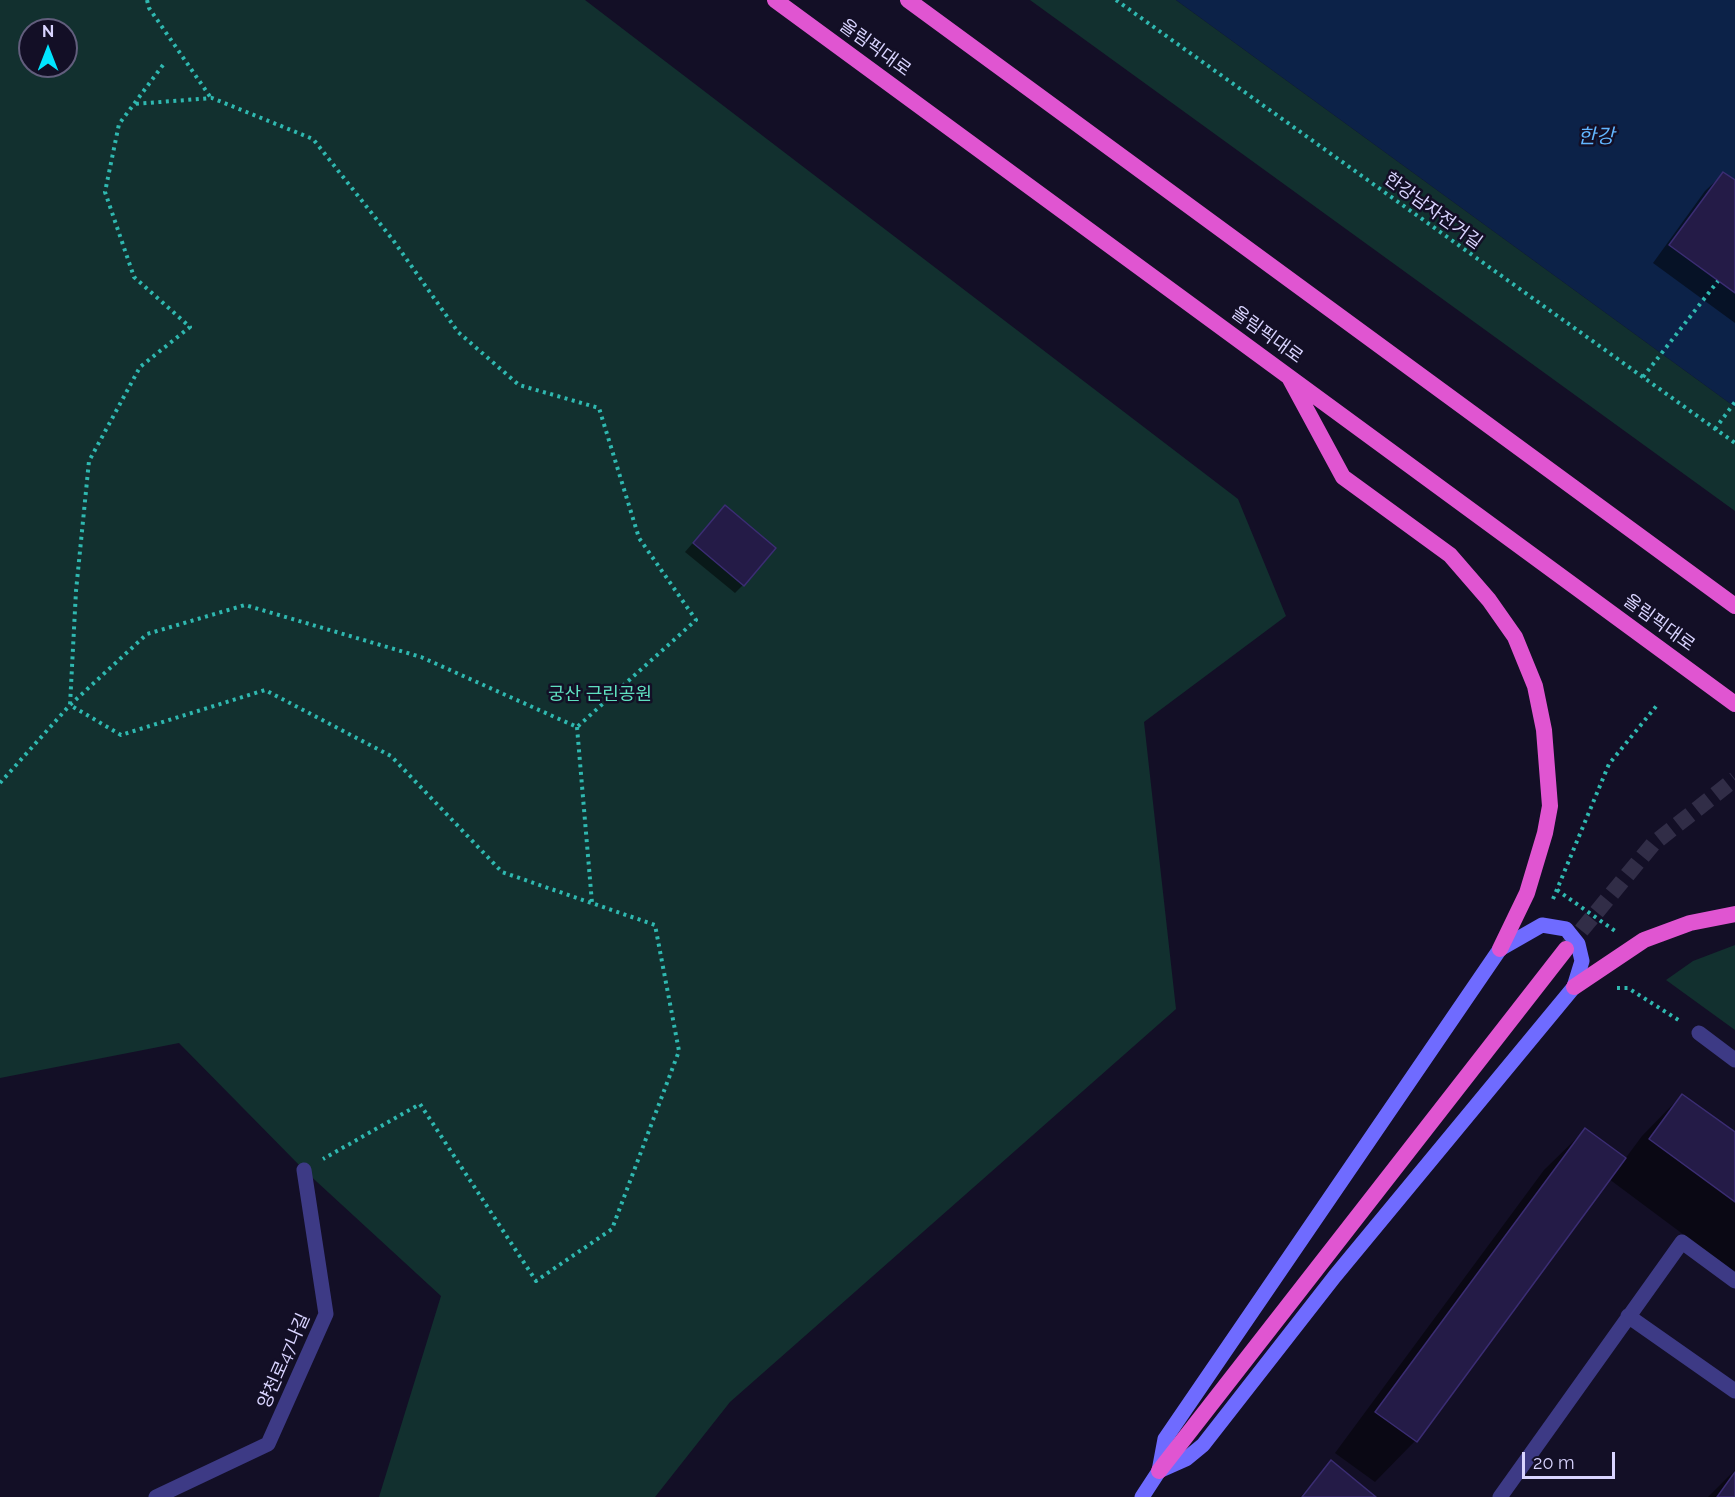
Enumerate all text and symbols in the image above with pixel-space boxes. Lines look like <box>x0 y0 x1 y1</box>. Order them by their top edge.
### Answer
street label: 올림픽대로 <box>835 15 915 81</box>
north arrow <box>18 18 78 78</box>
text: N <box>42 22 54 41</box>
water label: 한강 <box>1578 125 1614 149</box>
street label: 한강남자전거길 <box>1380 168 1486 254</box>
street label: 올림픽대로 <box>1227 302 1307 368</box>
street label: 올림픽대로 <box>1619 590 1699 656</box>
park label: 궁산 근린공원 <box>548 684 652 706</box>
street label: 양천로47나길 <box>253 1310 315 1412</box>
scale bar <box>1525 1440 1618 1478</box>
text: 20 m <box>1533 1452 1575 1473</box>

